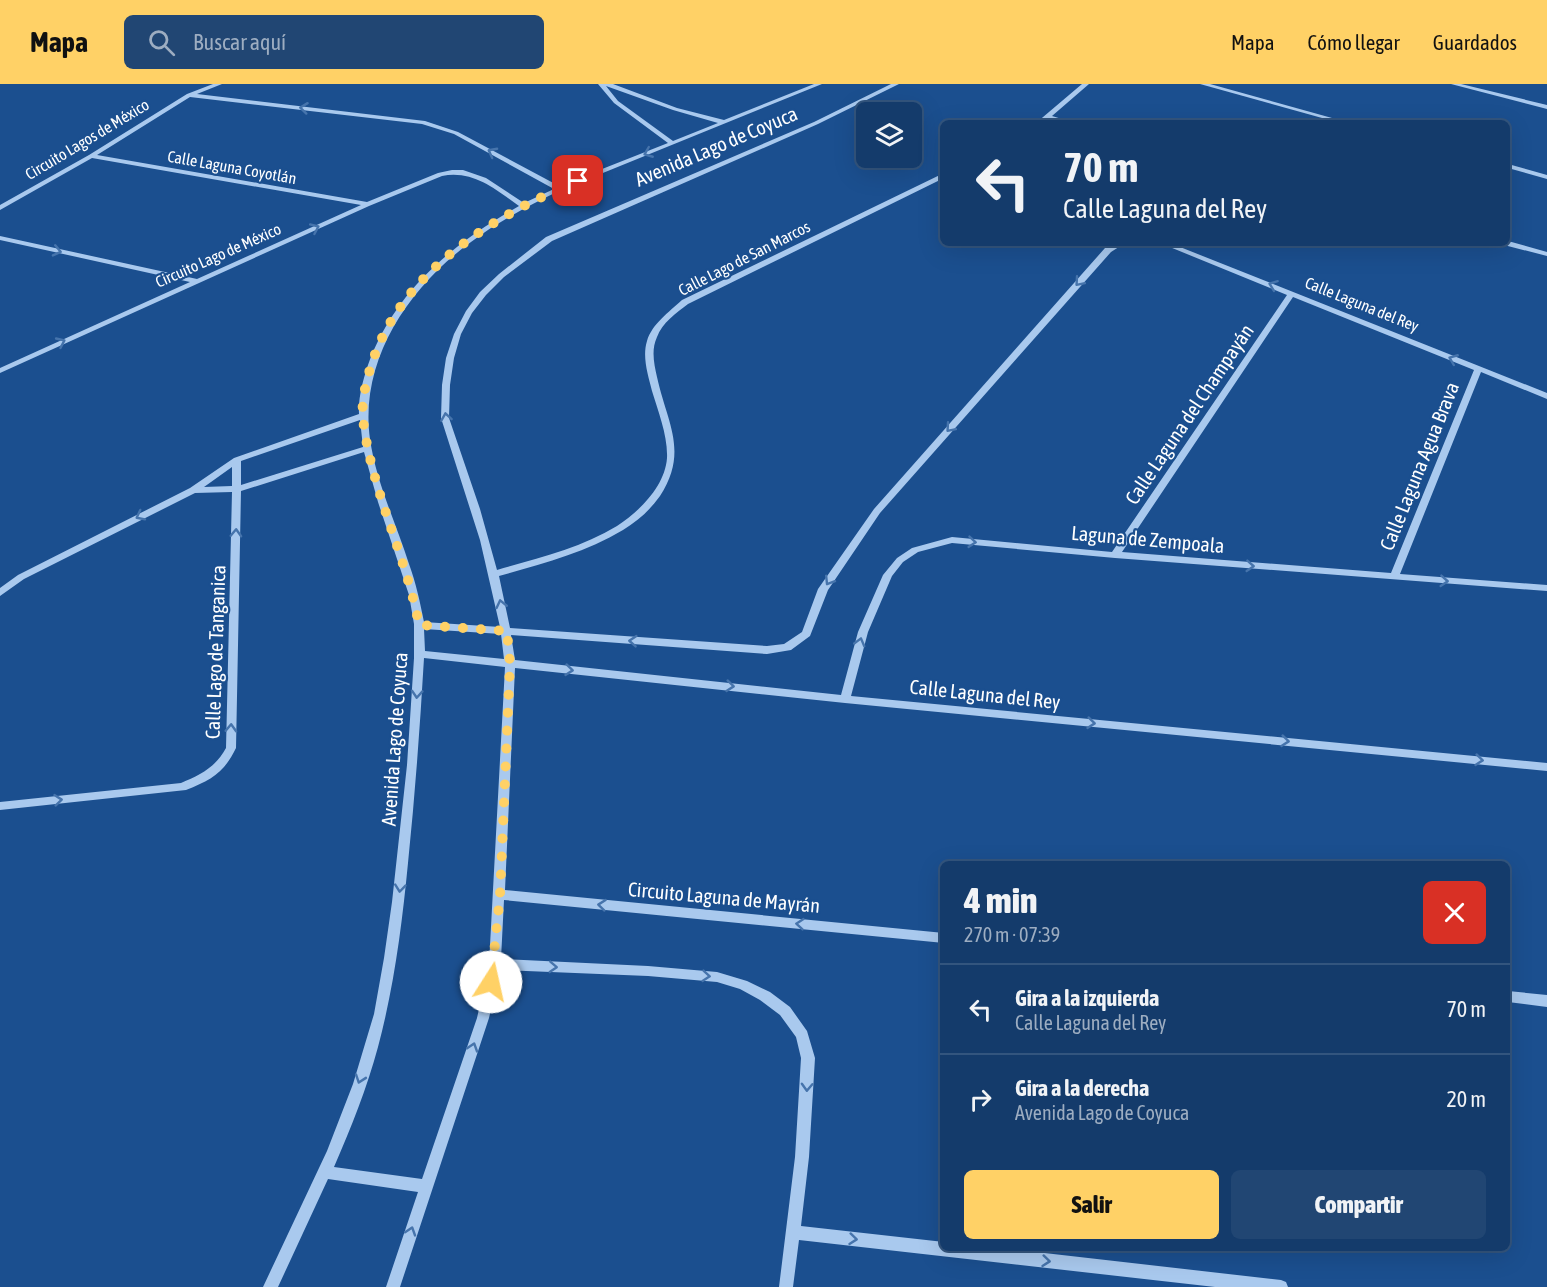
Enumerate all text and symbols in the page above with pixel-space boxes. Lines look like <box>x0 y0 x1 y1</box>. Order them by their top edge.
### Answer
search box <box>124 15 544 69</box>
text: Mapa <box>30 26 88 58</box>
icon: search <box>145 26 178 59</box>
text: Buscar aquí <box>193 29 286 55</box>
text: Mapa <box>1231 30 1275 54</box>
text: Cómo llegar <box>1308 30 1400 54</box>
text: Guardados <box>1433 30 1517 54</box>
street label: Circuito Lagos de México <box>22 95 153 184</box>
street label: Avenida Lago de Coyuca <box>631 101 801 191</box>
map controls <box>856 102 922 168</box>
button: layers <box>856 102 922 168</box>
one-way arrow <box>299 103 309 115</box>
text: 70 m <box>1063 143 1138 191</box>
icon: left <box>964 144 1042 222</box>
one-way arrow <box>643 146 654 158</box>
street label: Calle Laguna Coyotlán <box>166 147 298 188</box>
one-way arrow <box>487 148 498 159</box>
pin <box>552 155 603 206</box>
icon: arrive <box>561 164 594 197</box>
text: Calle Laguna del Rey <box>1063 193 1267 224</box>
street label: Calle Lago de San Marcos <box>675 217 814 300</box>
street label: Circuito Lago de México <box>152 219 284 292</box>
one-way arrow <box>309 223 320 235</box>
one-way arrow <box>52 243 62 256</box>
street label: Calle Laguna del Rey <box>1302 273 1422 336</box>
one-way arrow <box>1075 275 1086 286</box>
one-way arrow <box>1268 280 1279 292</box>
street label: Calle Laguna del Champayán <box>1120 320 1258 508</box>
one-way arrow <box>55 338 66 350</box>
one-way arrow <box>1449 354 1460 366</box>
street label: Calle Laguna Agua Brava <box>1375 379 1463 553</box>
one-way arrow <box>441 412 453 422</box>
one-way arrow <box>946 422 957 432</box>
one-way arrow <box>136 509 147 520</box>
street label: Laguna de Zempoala <box>1070 521 1226 557</box>
one-way arrow <box>230 528 242 537</box>
one-way arrow <box>967 535 976 548</box>
one-way arrow <box>1245 559 1254 572</box>
street label: Calle Lago de Tanganica <box>200 565 230 739</box>
one-way arrow <box>825 574 836 585</box>
one-way arrow <box>1440 574 1449 587</box>
one-way arrow <box>495 599 508 609</box>
one-way arrow <box>629 634 638 647</box>
one-way arrow <box>853 638 865 648</box>
street label: Avenida Lago de Coyuca <box>376 651 412 827</box>
one-way arrow <box>564 663 573 676</box>
street label: Calle Laguna del Rey <box>909 675 1061 713</box>
one-way arrow <box>725 680 734 692</box>
one-way arrow <box>410 690 423 699</box>
one-way arrow <box>1086 716 1095 729</box>
one-way arrow <box>225 723 237 732</box>
one-way arrow <box>1280 735 1290 747</box>
one-way arrow <box>1475 753 1484 766</box>
one-way arrow <box>54 794 63 807</box>
street label: Circuito Laguna de Mayrán <box>627 877 821 917</box>
text: 4 min <box>964 879 1038 921</box>
button: close <box>1423 881 1486 944</box>
one-way arrow <box>394 884 406 893</box>
one-way arrow <box>598 900 607 912</box>
one-way arrow <box>795 917 804 930</box>
text: 270 m · 07:39 <box>964 923 1060 946</box>
position arrow <box>459 950 523 1014</box>
one-way arrow <box>549 960 558 973</box>
one-way arrow <box>702 970 711 983</box>
text: Gira a la izquierda <box>1015 985 1159 1011</box>
icon: left <box>964 993 997 1026</box>
text: 70 m <box>1446 996 1486 1022</box>
text: Calle Laguna del Rey <box>1015 1011 1166 1034</box>
one-way arrow <box>466 1042 479 1053</box>
one-way arrow <box>354 1073 367 1084</box>
text: Gira a la derecha <box>1015 1075 1149 1101</box>
one-way arrow <box>801 1083 814 1092</box>
icon: right <box>964 1083 997 1116</box>
text: 20 m <box>1446 1086 1486 1112</box>
text: Avenida Lago de Coyuca <box>1015 1101 1189 1124</box>
button: Salir <box>964 1170 1219 1239</box>
button: Compartir <box>1231 1170 1486 1239</box>
one-way arrow <box>404 1226 416 1237</box>
one-way arrow <box>848 1232 857 1245</box>
one-way arrow <box>1042 1254 1051 1266</box>

